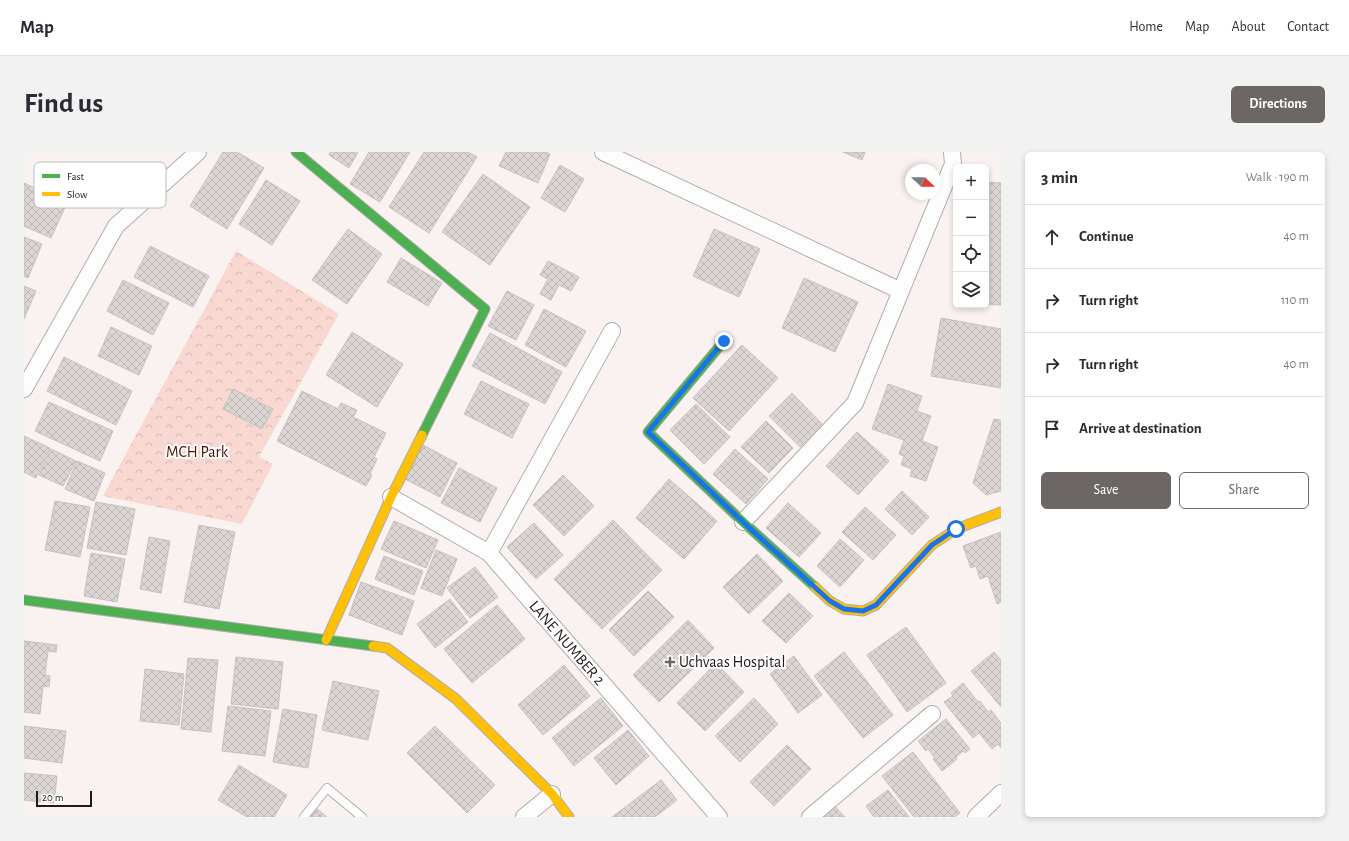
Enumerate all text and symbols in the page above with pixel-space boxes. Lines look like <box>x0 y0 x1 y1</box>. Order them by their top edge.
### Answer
text: Map <box>20 18 54 37</box>
text: Home <box>1129 20 1163 34</box>
text: Map <box>1185 20 1209 34</box>
text: About <box>1231 20 1265 34</box>
text: Contact <box>1287 20 1329 34</box>
button: Directions <box>1231 86 1325 123</box>
text: Find us <box>24 90 103 118</box>
legend <box>34 162 166 208</box>
north arrow <box>905 164 941 200</box>
map controls <box>953 164 989 308</box>
button: + <box>953 164 989 200</box>
text: 3 min <box>1041 169 1078 186</box>
text: Fast <box>67 171 85 182</box>
text: Walk · 190 m <box>1246 171 1309 184</box>
text: Slow <box>67 189 88 200</box>
button: − <box>953 200 989 236</box>
icon: ahead <box>1041 226 1063 248</box>
text: Continue <box>1079 229 1134 244</box>
text: 40 m <box>1283 230 1309 243</box>
button: locate <box>953 236 989 272</box>
button: layers <box>953 272 989 308</box>
icon: right <box>1041 290 1063 312</box>
text: Turn right <box>1079 293 1138 308</box>
text: 110 m <box>1281 294 1309 307</box>
route end <box>715 332 733 350</box>
icon: right <box>1041 354 1063 376</box>
text: Turn right <box>1079 357 1138 372</box>
text: 40 m <box>1283 358 1309 371</box>
icon: arrive <box>1041 418 1063 440</box>
text: Arrive at destination <box>1079 421 1202 436</box>
park label: MCH Park <box>166 444 229 460</box>
button: Save <box>1041 472 1171 509</box>
button: Share <box>1179 472 1309 509</box>
route start <box>947 520 965 538</box>
street label: LANE NUMBER 2 <box>526 598 608 688</box>
place label: Uchvaas Hospital <box>679 654 785 670</box>
marker: Uchvaas Hospital <box>664 656 676 668</box>
scale bar <box>36 789 92 808</box>
text: 20 m <box>42 792 63 803</box>

